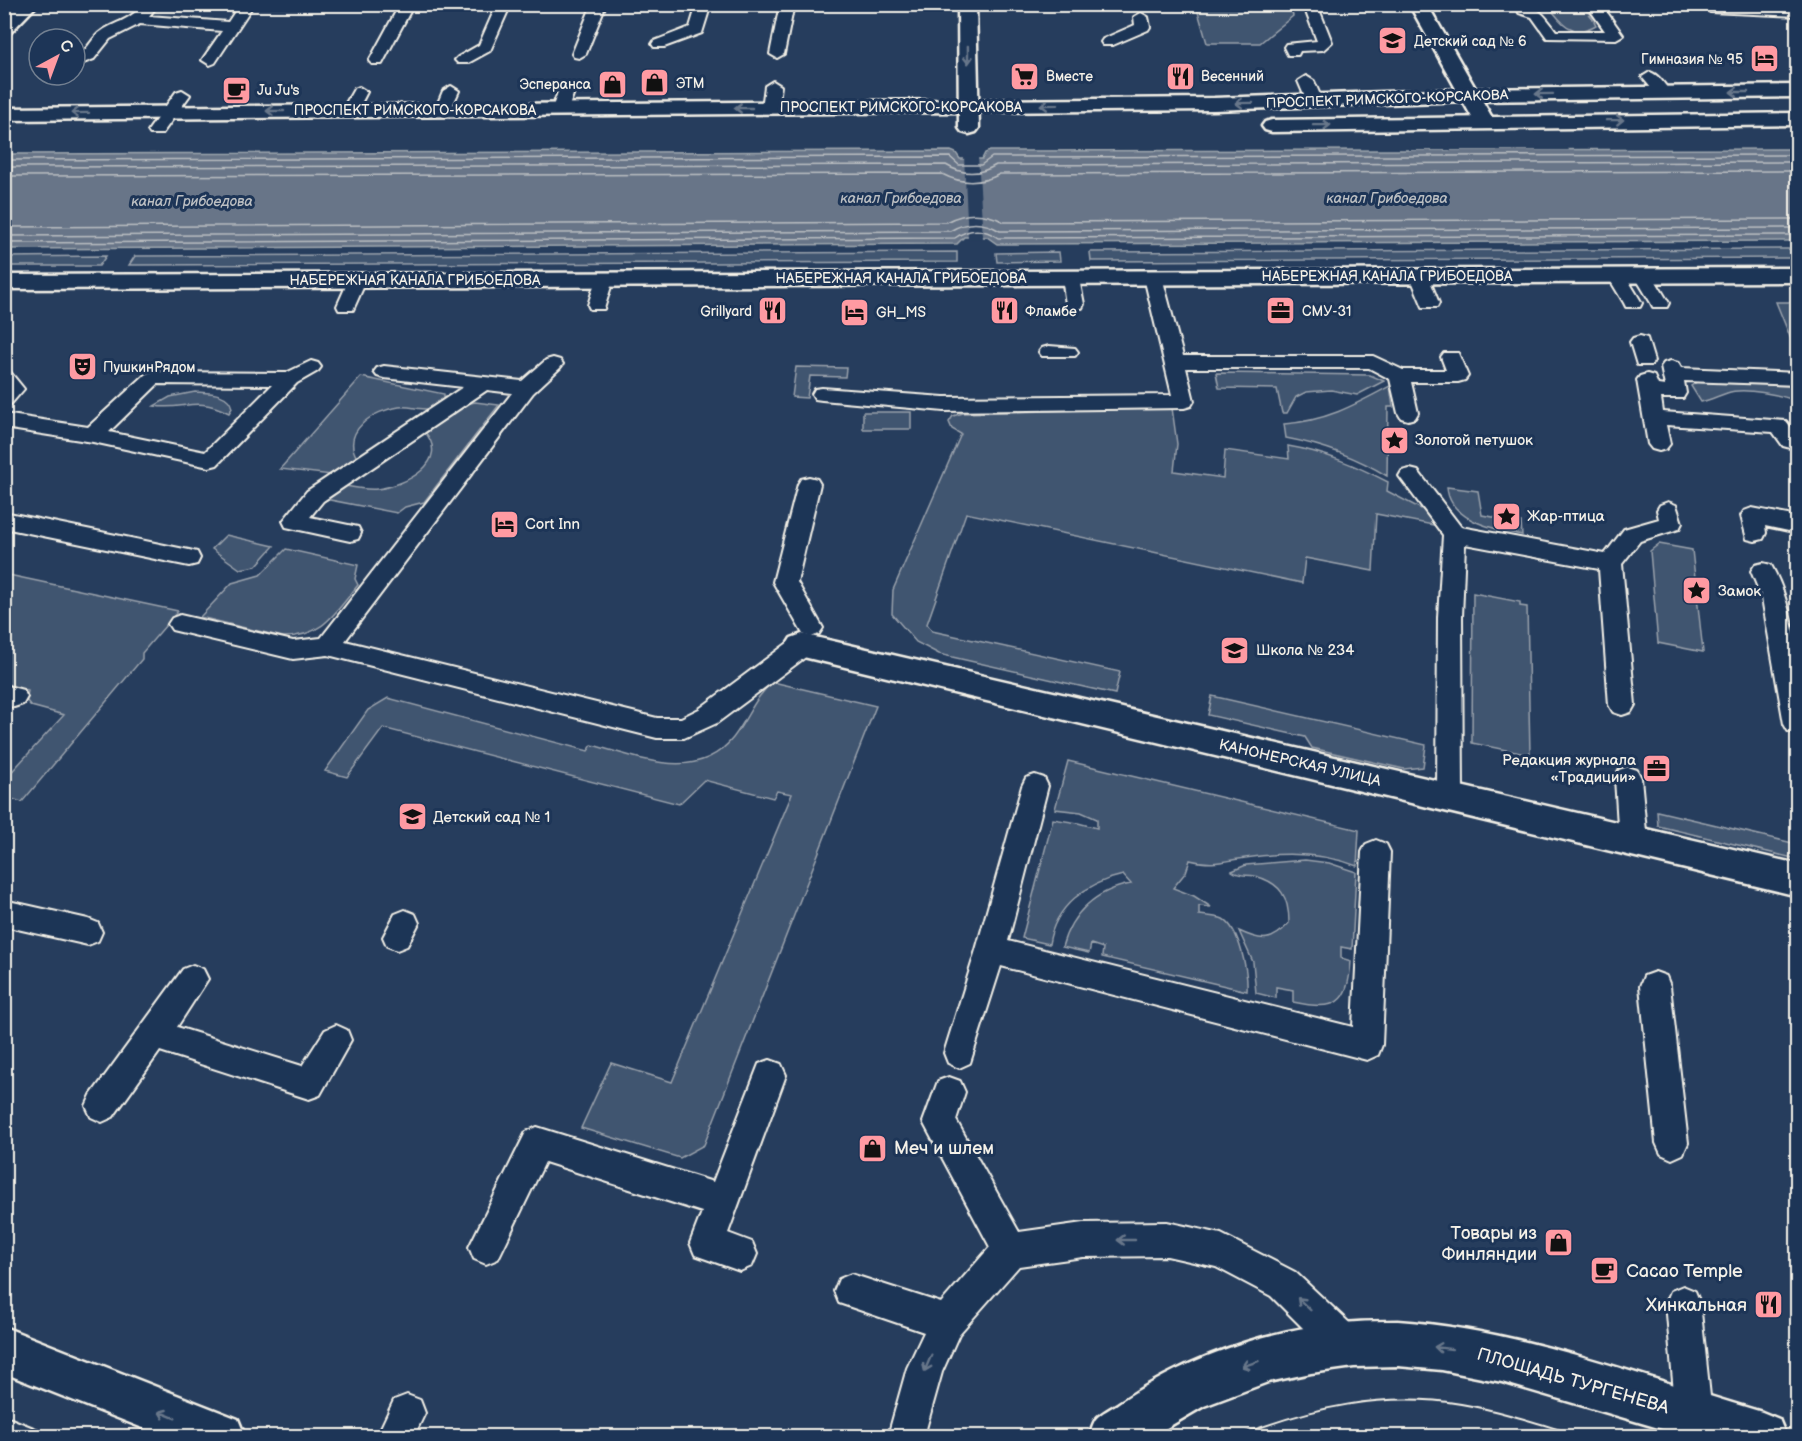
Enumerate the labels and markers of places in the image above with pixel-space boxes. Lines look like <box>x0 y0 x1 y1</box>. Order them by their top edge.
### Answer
school or university icon: Детский сад № 6 <box>1377 25 1409 57</box>
place label: Детский сад № 6 <box>1414 33 1527 50</box>
hotel icon: Гимназия № 95 <box>1748 43 1780 75</box>
place label: Гимназия № 95 <box>1641 51 1743 68</box>
supermarket icon: Вместе <box>1009 60 1041 92</box>
restaurant icon: Весенний <box>1164 60 1196 92</box>
shop icon: ЭТМ <box>639 67 671 99</box>
shop icon: Эсперанса <box>596 68 628 100</box>
place label: Вместе <box>1046 68 1093 85</box>
place label: Весенний <box>1201 68 1264 85</box>
cafe icon: Ju Ju's <box>220 74 252 106</box>
place label: ЭТМ <box>676 75 704 92</box>
place label: Эсперанса <box>519 76 592 93</box>
place label: Ju Ju's <box>257 82 299 99</box>
restaurant icon: Grillyard <box>757 295 789 327</box>
restaurant icon: Фламбе <box>988 295 1020 327</box>
office icon: СМУ-31 <box>1265 295 1297 327</box>
hotel icon: GH_MS <box>839 296 871 328</box>
place label: Grillyard <box>700 303 752 320</box>
place label: Фламбе <box>1025 303 1077 320</box>
place label: СМУ-31 <box>1302 303 1351 320</box>
place label: GH_MS <box>876 304 926 321</box>
theatre icon: ПушкинРядом <box>66 351 98 383</box>
place label: ПушкинРядом <box>103 359 196 376</box>
place icon: Золотой петушок <box>1378 424 1410 456</box>
place label: Золотой петушок <box>1415 431 1533 450</box>
place icon: Жар-птица <box>1490 500 1522 532</box>
place label: Жар-птица <box>1527 507 1605 526</box>
hotel icon: Cort Inn <box>488 508 520 540</box>
place label: Cort Inn <box>525 515 580 534</box>
place icon: Замок <box>1681 575 1713 607</box>
place label: Замок <box>1718 582 1761 601</box>
school or university icon: Школа № 234 <box>1219 634 1251 666</box>
place label: Школа № 234 <box>1256 641 1354 660</box>
place label: Редакция журнала «Традиции» <box>1502 751 1636 787</box>
office icon: Редакция журнала «Традиции» <box>1641 753 1673 785</box>
school or university icon: Детский сад № 1 <box>396 801 428 833</box>
place label: Детский сад № 1 <box>433 808 550 827</box>
shop icon: Меч и шлем <box>857 1132 889 1164</box>
place label: Меч и шлем <box>894 1138 994 1159</box>
place label: Товары из Финляндии <box>1441 1223 1537 1265</box>
shop icon: Товары из Финляндии <box>1542 1227 1574 1259</box>
cafe icon: Cacao Temple <box>1589 1255 1621 1287</box>
place label: Cacao Temple <box>1626 1261 1743 1282</box>
restaurant icon: Хинкальная <box>1752 1289 1784 1321</box>
place label: Хинкальная <box>1646 1295 1747 1316</box>

